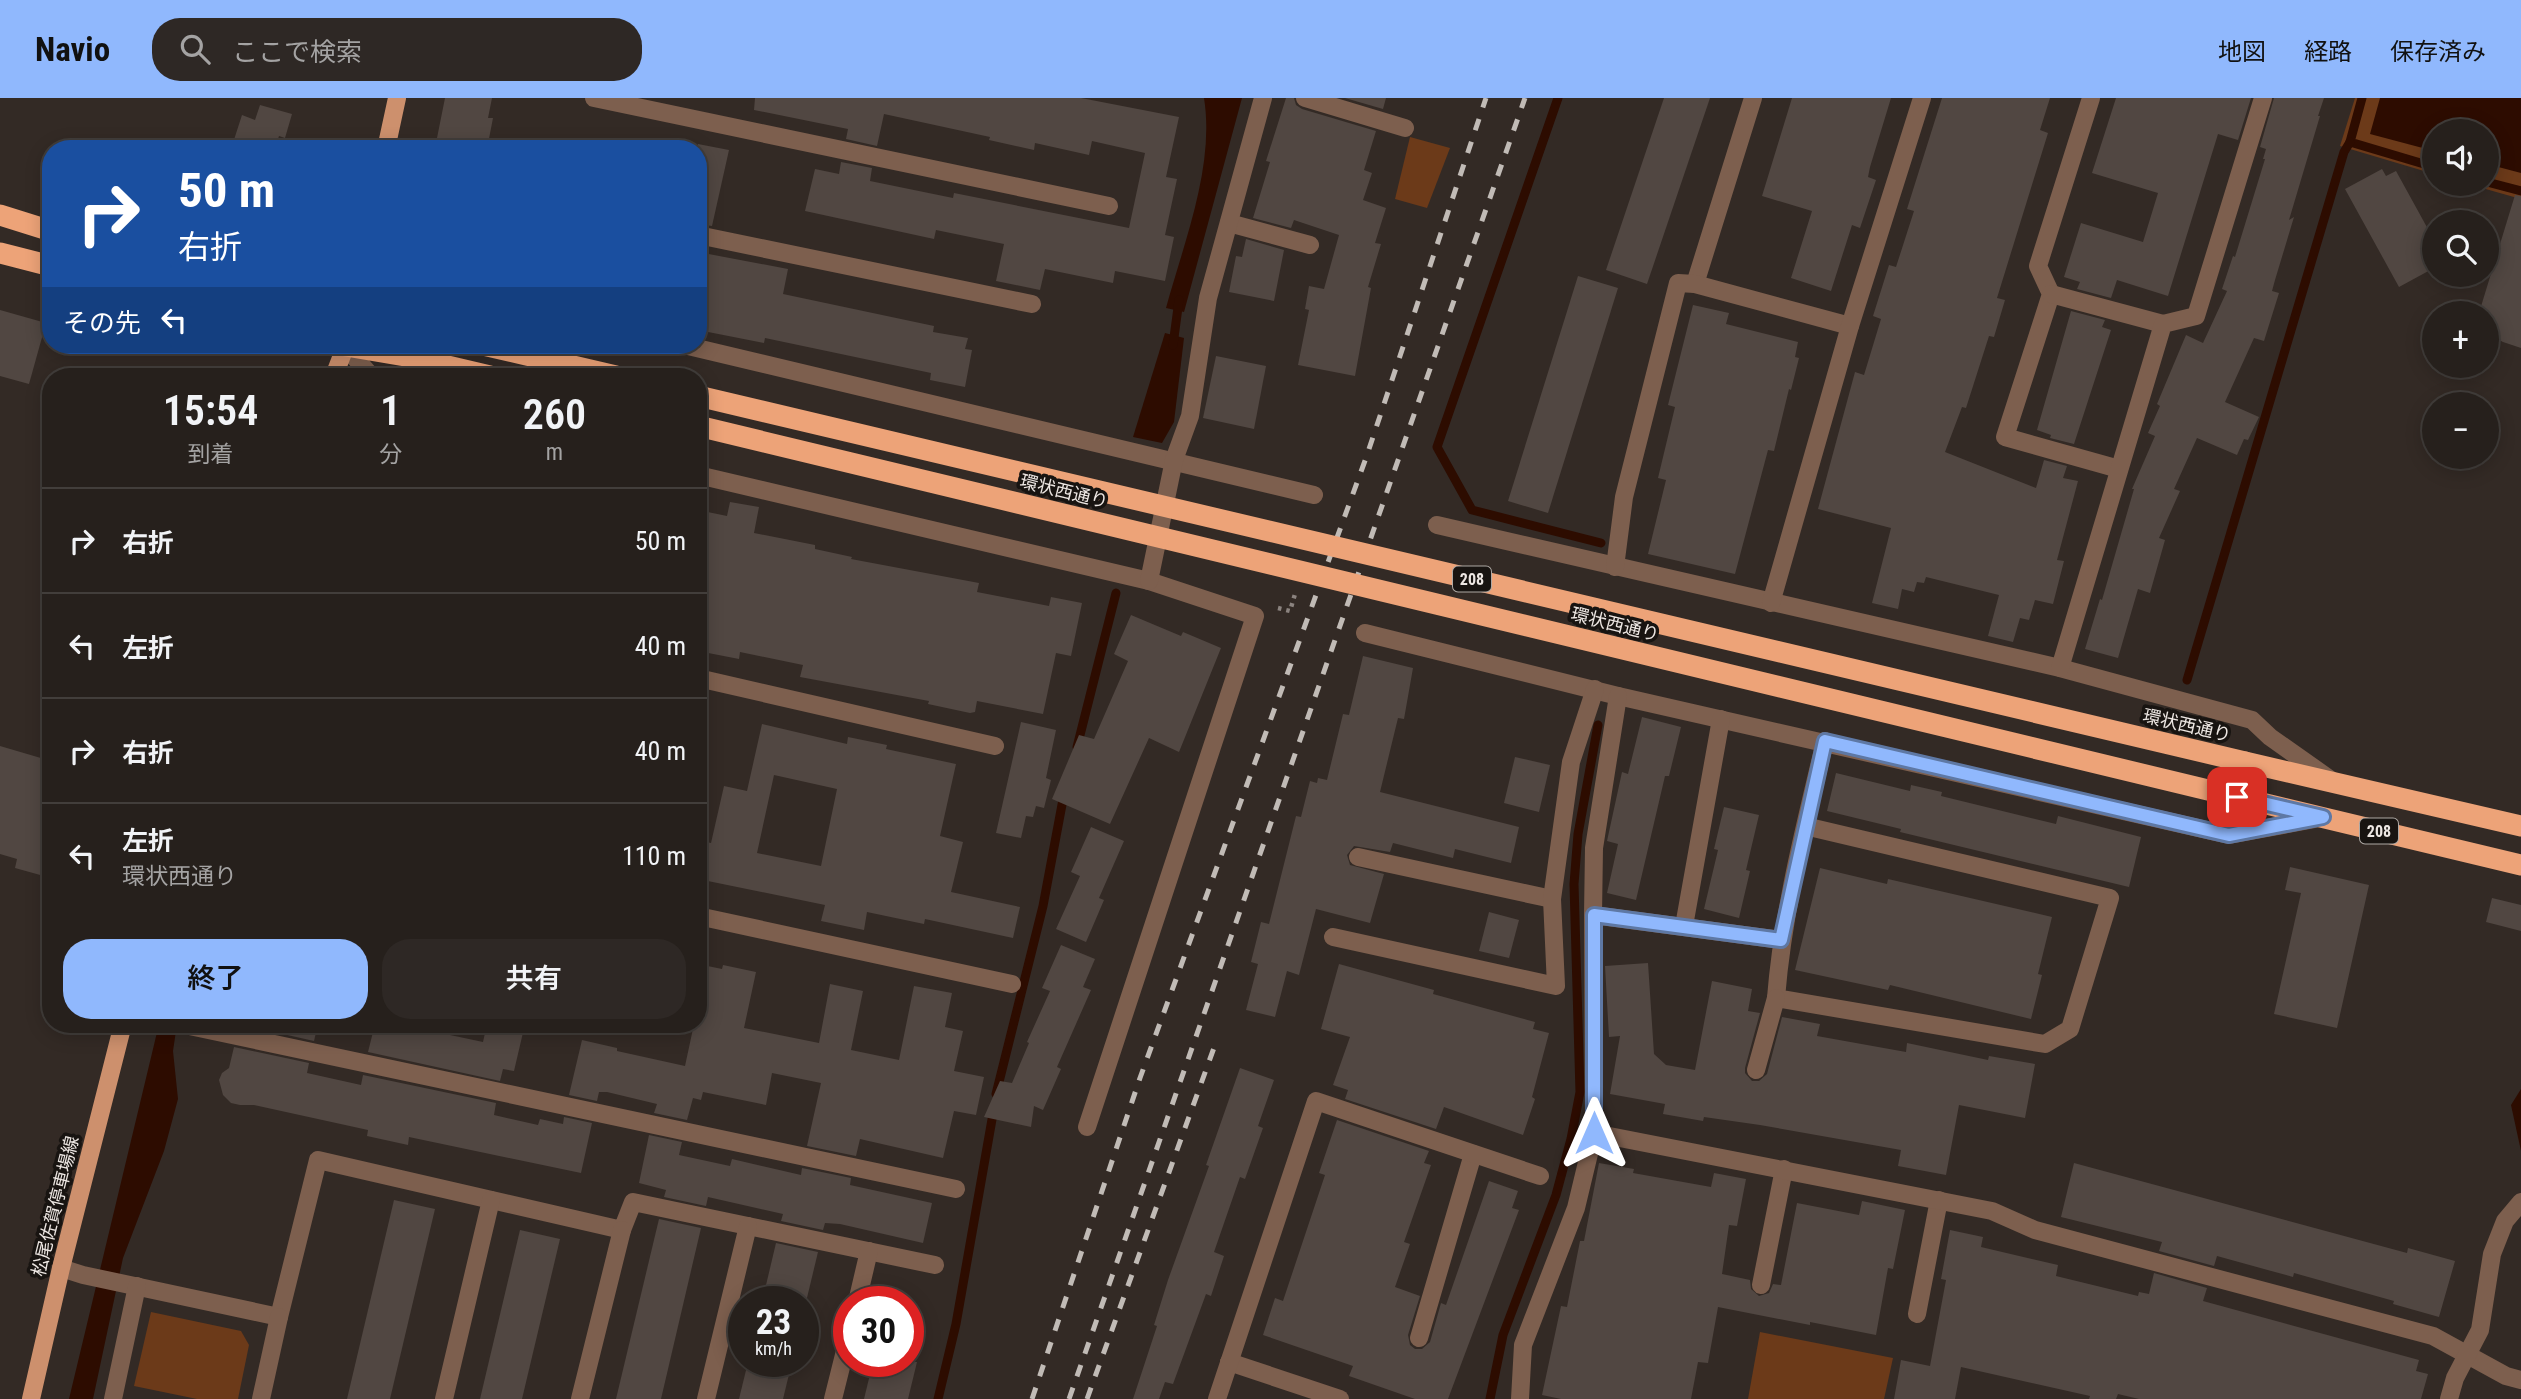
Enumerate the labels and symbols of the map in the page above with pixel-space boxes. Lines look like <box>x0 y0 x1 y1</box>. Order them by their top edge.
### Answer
street label: 環状西通り <box>1018 470 1110 512</box>
road number: 208 <box>1453 566 1491 592</box>
street label: 環状西通り <box>1569 603 1661 645</box>
street label: 環状西通り <box>2141 705 2233 745</box>
pin <box>2207 767 2267 827</box>
road number: 208 <box>2360 818 2398 844</box>
position arrow <box>1557 1096 1631 1170</box>
street label: 松尾佐賀停車場線 <box>27 1134 83 1278</box>
speed limit sign: 30 <box>833 1286 924 1377</box>

